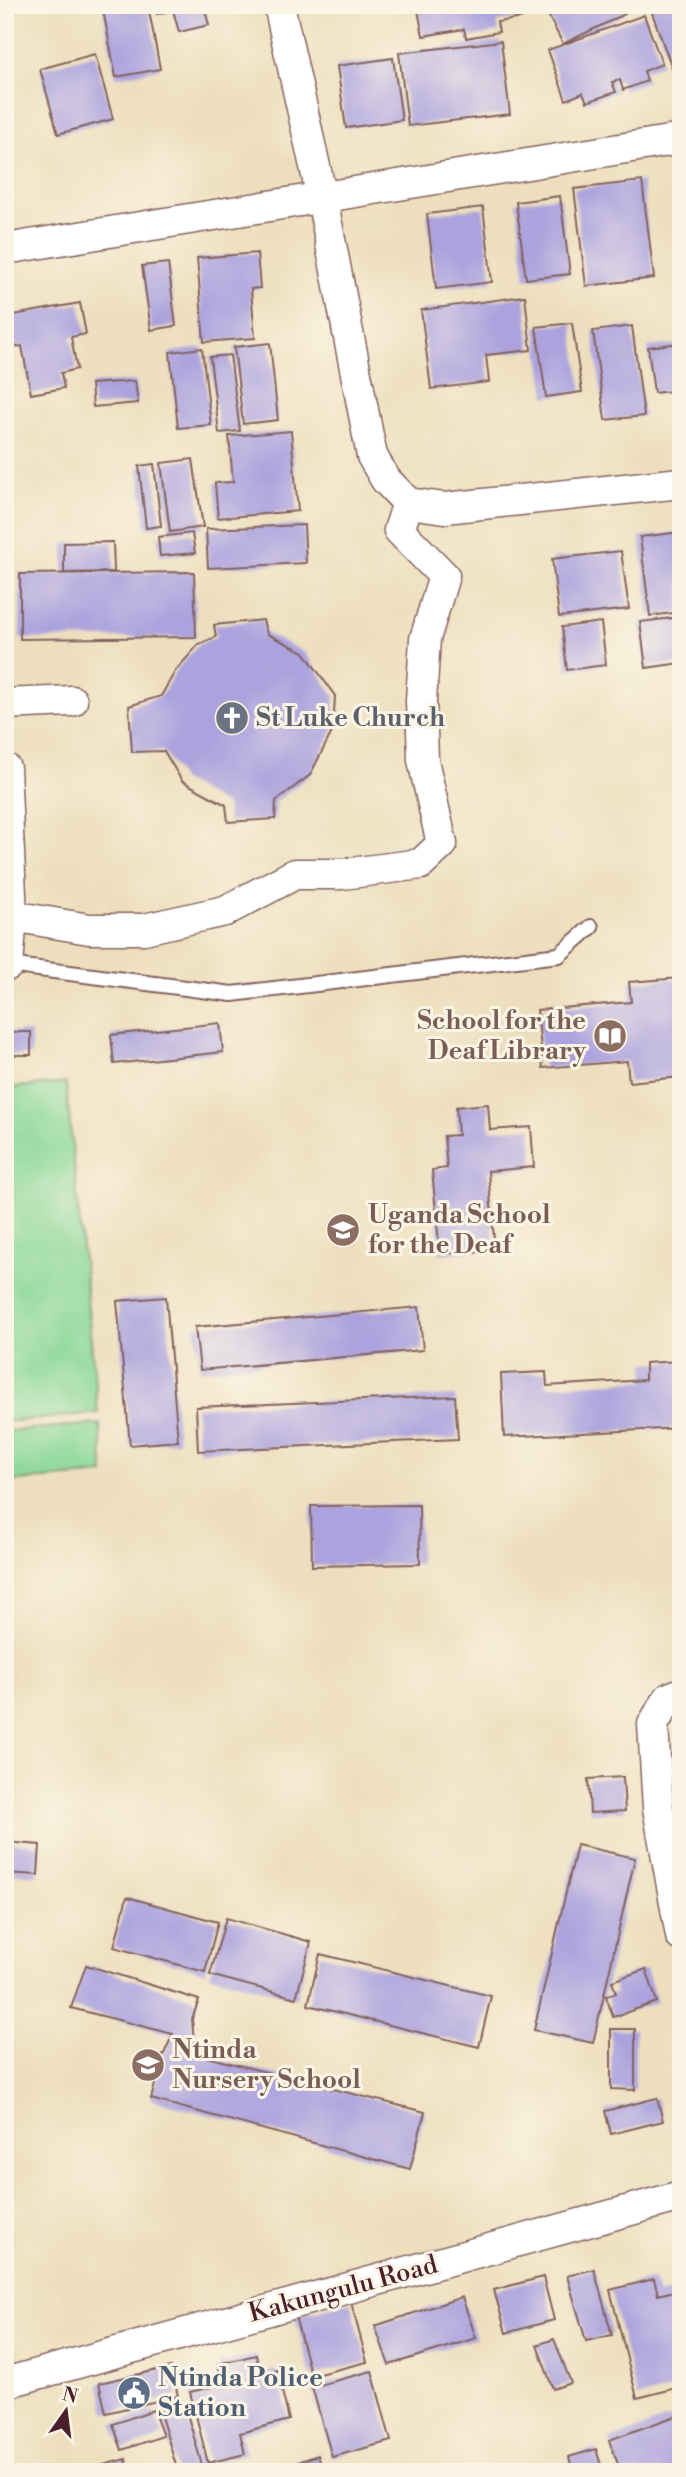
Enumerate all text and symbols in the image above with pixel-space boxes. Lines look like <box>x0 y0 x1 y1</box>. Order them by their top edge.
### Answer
church icon: St Luke Church <box>213 699 251 737</box>
place label: St Luke Church <box>256 702 445 734</box>
place label: School for the Deaf Library <box>417 1005 587 1067</box>
library icon: School for the Deaf Library <box>591 1017 629 1055</box>
place label: Uganda School for the Deaf <box>368 1199 551 1261</box>
school or university icon: Uganda School for the Deaf <box>324 1211 362 1249</box>
place label: Ntinda Nursery School <box>172 2034 361 2096</box>
school or university icon: Ntinda Nursery School <box>129 2046 167 2084</box>
street label: Kakungulu Road <box>245 2248 441 2330</box>
place label: Ntinda Police Station <box>158 2362 323 2424</box>
public building icon: Ntinda Police Station <box>115 2374 153 2412</box>
north arrow <box>32 2376 102 2446</box>
text: N <box>60 2382 80 2409</box>

